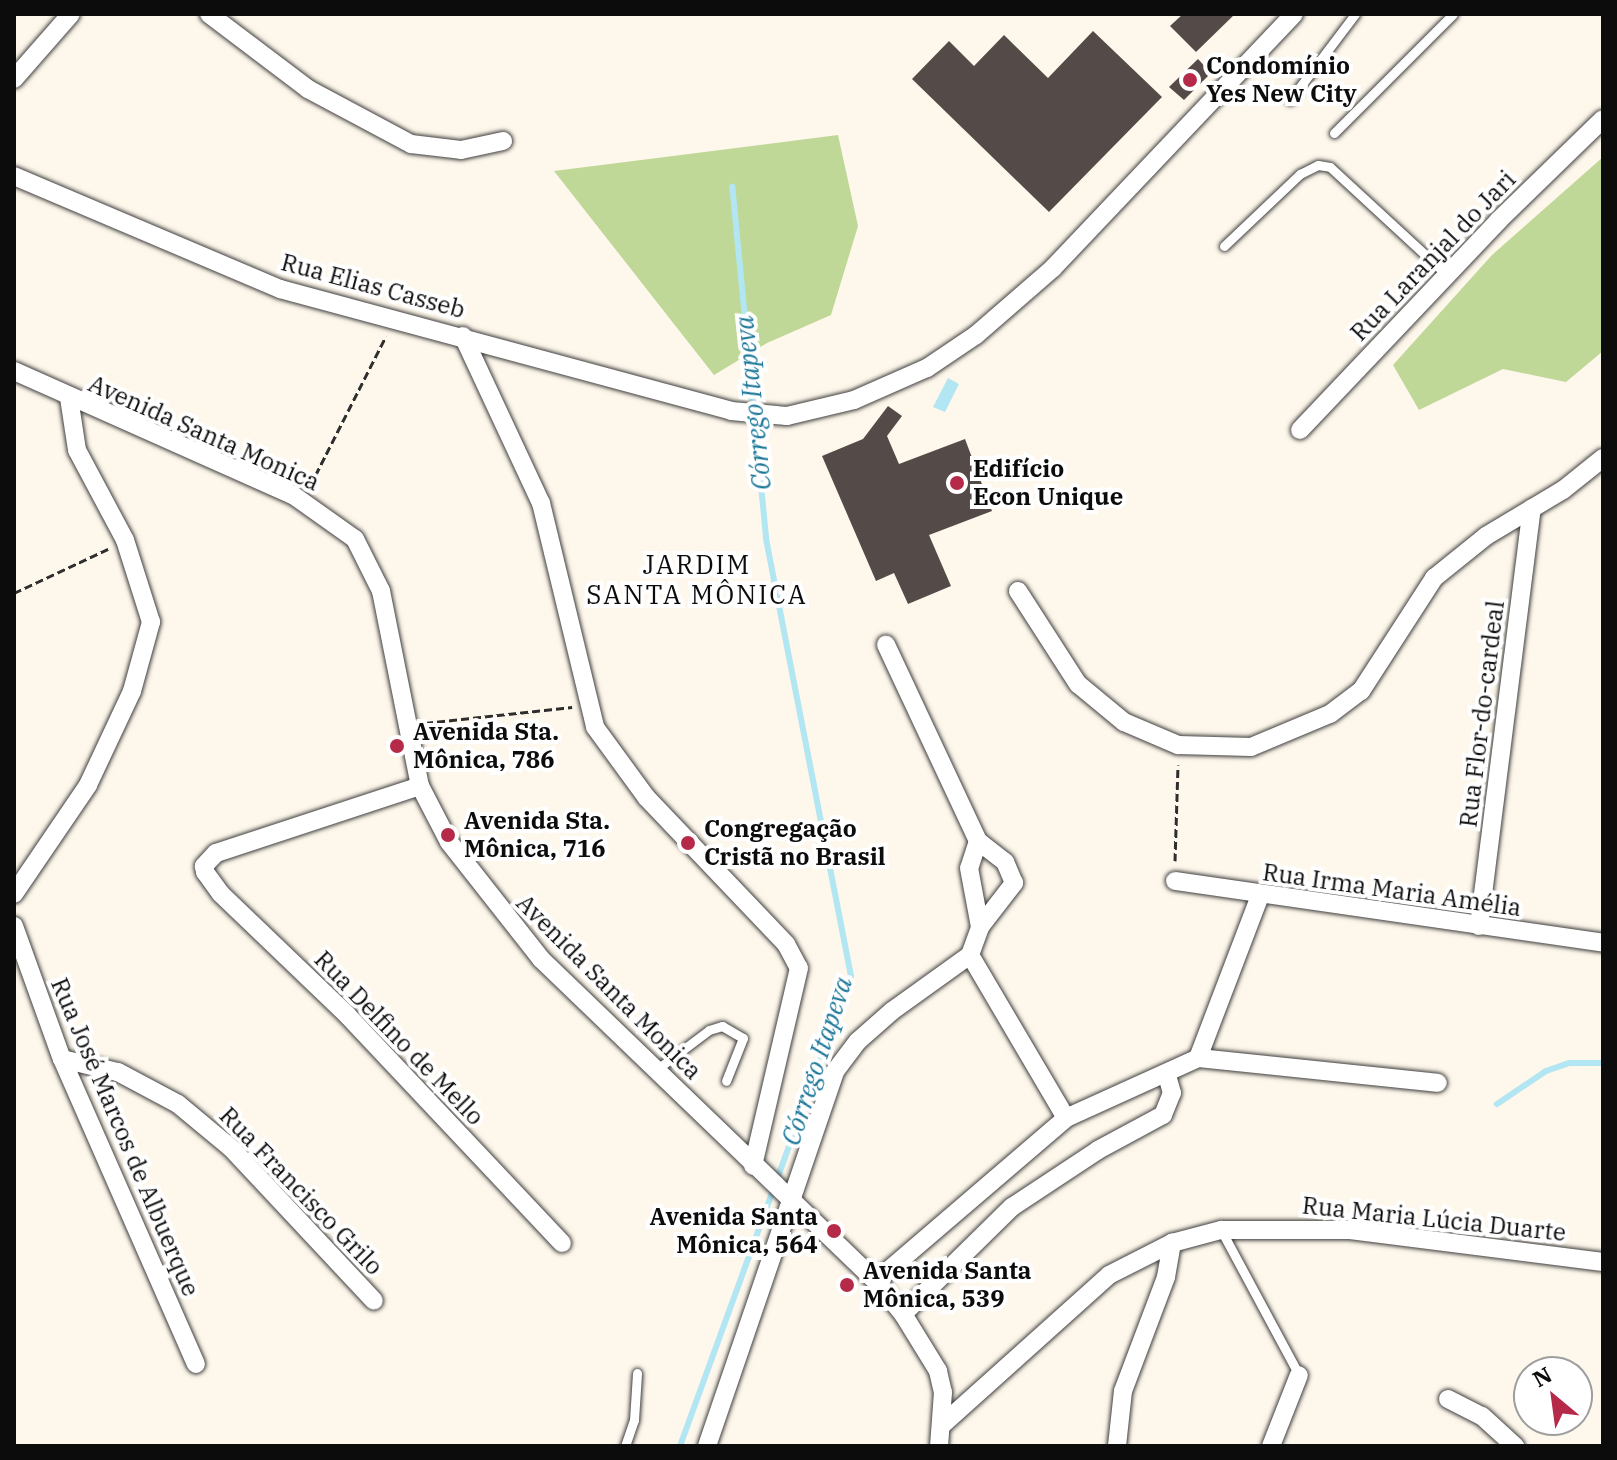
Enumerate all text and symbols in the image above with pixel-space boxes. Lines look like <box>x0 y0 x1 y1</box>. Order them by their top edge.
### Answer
place label: Condomínio Yes New City <box>1206 52 1357 108</box>
marker: Condomínio Yes New City <box>1181 71 1199 89</box>
street label: Rua Laranjal do Jari <box>1345 165 1521 347</box>
street label: Rua Elias Casseb <box>278 248 468 324</box>
water label: Córrego Itapeva <box>728 314 778 492</box>
street label: Avenida Santa Monica <box>84 369 324 497</box>
place label: Edifício Econ Unique <box>973 455 1123 511</box>
marker: Edifício Econ Unique <box>948 474 966 492</box>
district label: JARDIM SANTA MÔNICA <box>586 549 808 610</box>
street label: Rua Flor-do-cardeal <box>1454 599 1510 829</box>
place label: Avenida Sta. Mônica, 786 <box>413 718 559 774</box>
marker: Avenida Sta. Mônica, 786 <box>388 737 406 755</box>
place label: Avenida Sta. Mônica, 716 <box>464 807 610 863</box>
place label: Congregação Cristã no Brasil <box>704 815 886 871</box>
marker: Avenida Sta. Mônica, 716 <box>439 826 457 844</box>
marker: Congregação Cristã no Brasil <box>679 834 697 852</box>
street label: Rua Irma Maria Amélia <box>1261 858 1523 922</box>
street label: Avenida Santa Monica <box>510 888 708 1086</box>
street label: Rua Delfino de Mello <box>308 945 490 1131</box>
water label: Córrego Itapeva <box>775 973 859 1149</box>
street label: Rua José Marcos de Albuerque <box>45 974 205 1300</box>
street label: Rua Francisco Grilo <box>213 1101 389 1281</box>
street label: Rua Maria Lúcia Duarte <box>1301 1191 1567 1247</box>
place label: Avenida Santa Mônica, 564 <box>649 1203 818 1259</box>
marker: Avenida Santa Mônica, 564 <box>825 1222 843 1240</box>
place label: Avenida Santa Mônica, 539 <box>863 1257 1032 1313</box>
marker: Avenida Santa Mônica, 539 <box>838 1276 856 1294</box>
north arrow <box>1513 1356 1593 1436</box>
text: N <box>1527 1359 1557 1393</box>

